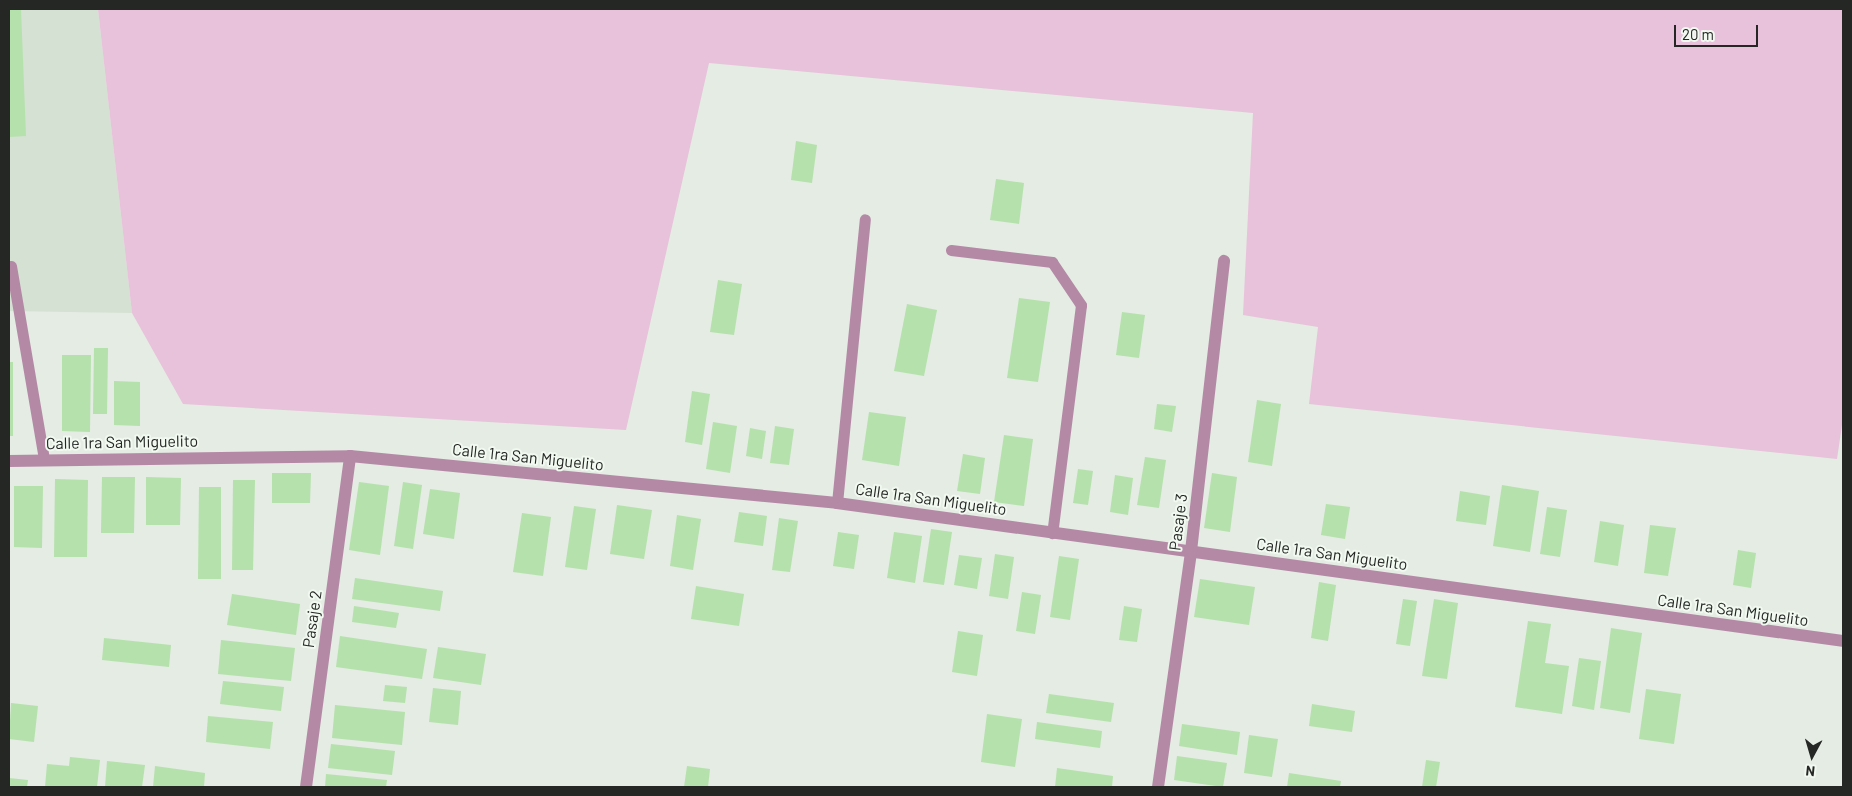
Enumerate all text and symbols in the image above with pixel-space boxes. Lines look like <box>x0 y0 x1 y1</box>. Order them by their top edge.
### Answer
scale bar <box>1677 15 1761 47</box>
text: 20 m <box>1682 25 1714 43</box>
street label: Calle 1ra San Miguelito <box>46 431 198 453</box>
street label: Calle 1ra San Miguelito <box>451 439 605 475</box>
street label: Calle 1ra San Miguelito <box>854 479 1008 519</box>
street label: Pasaje 3 <box>1165 492 1191 552</box>
street label: Calle 1ra San Miguelito <box>1255 534 1409 574</box>
street label: Pasaje 2 <box>298 589 326 649</box>
street label: Calle 1ra San Miguelito <box>1656 590 1810 630</box>
north arrow <box>1787 731 1837 781</box>
text: N <box>1805 762 1816 780</box>

